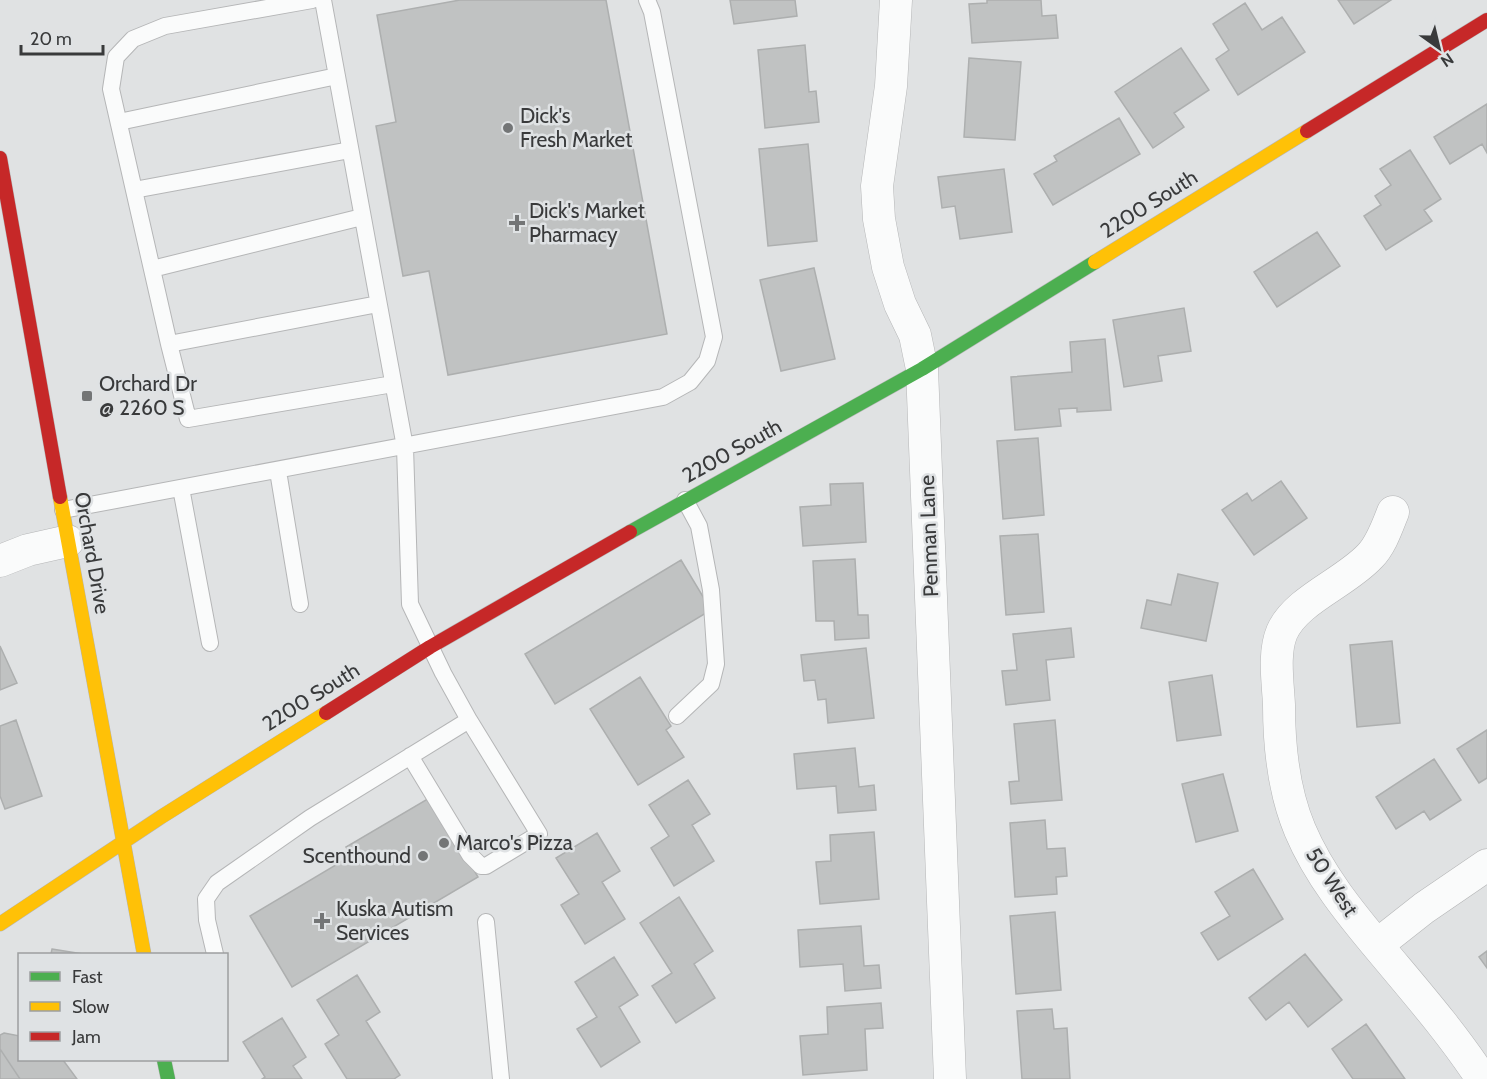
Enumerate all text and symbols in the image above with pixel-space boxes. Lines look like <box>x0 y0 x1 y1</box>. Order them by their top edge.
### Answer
scale bar <box>21 18 104 56</box>
north arrow <box>1409 18 1469 78</box>
text: 20 m <box>30 28 72 50</box>
text: N <box>1437 49 1457 71</box>
place label: Dick's Fresh Market <box>520 103 632 152</box>
marker: Dick's Fresh Market <box>501 121 515 135</box>
street label: 2200 South <box>1096 164 1202 243</box>
place label: Dick's Market Pharmacy <box>529 198 645 247</box>
marker: Dick's Market Pharmacy <box>510 216 524 230</box>
place label: Orchard Dr @ 2260 S <box>99 371 197 420</box>
marker: Orchard Dr @ 2260 S <box>80 389 94 403</box>
street label: 2200 South <box>678 413 786 488</box>
street label: Penman Lane <box>914 474 943 598</box>
street label: Orchard Drive <box>69 490 116 616</box>
street label: 2200 South <box>258 657 364 736</box>
place label: Marco's Pizza <box>456 830 573 855</box>
marker: Marco's Pizza <box>437 836 451 850</box>
place label: Scenthound <box>303 843 411 868</box>
street label: 50 West <box>1301 843 1364 921</box>
marker: Scenthound <box>416 849 430 863</box>
place label: Kuska Autism Services <box>336 896 454 945</box>
marker: Kuska Autism Services <box>313 912 331 930</box>
legend <box>18 953 228 1061</box>
text: Fast <box>72 966 103 988</box>
text: Slow <box>72 996 109 1018</box>
text: Jam <box>71 1026 101 1048</box>

